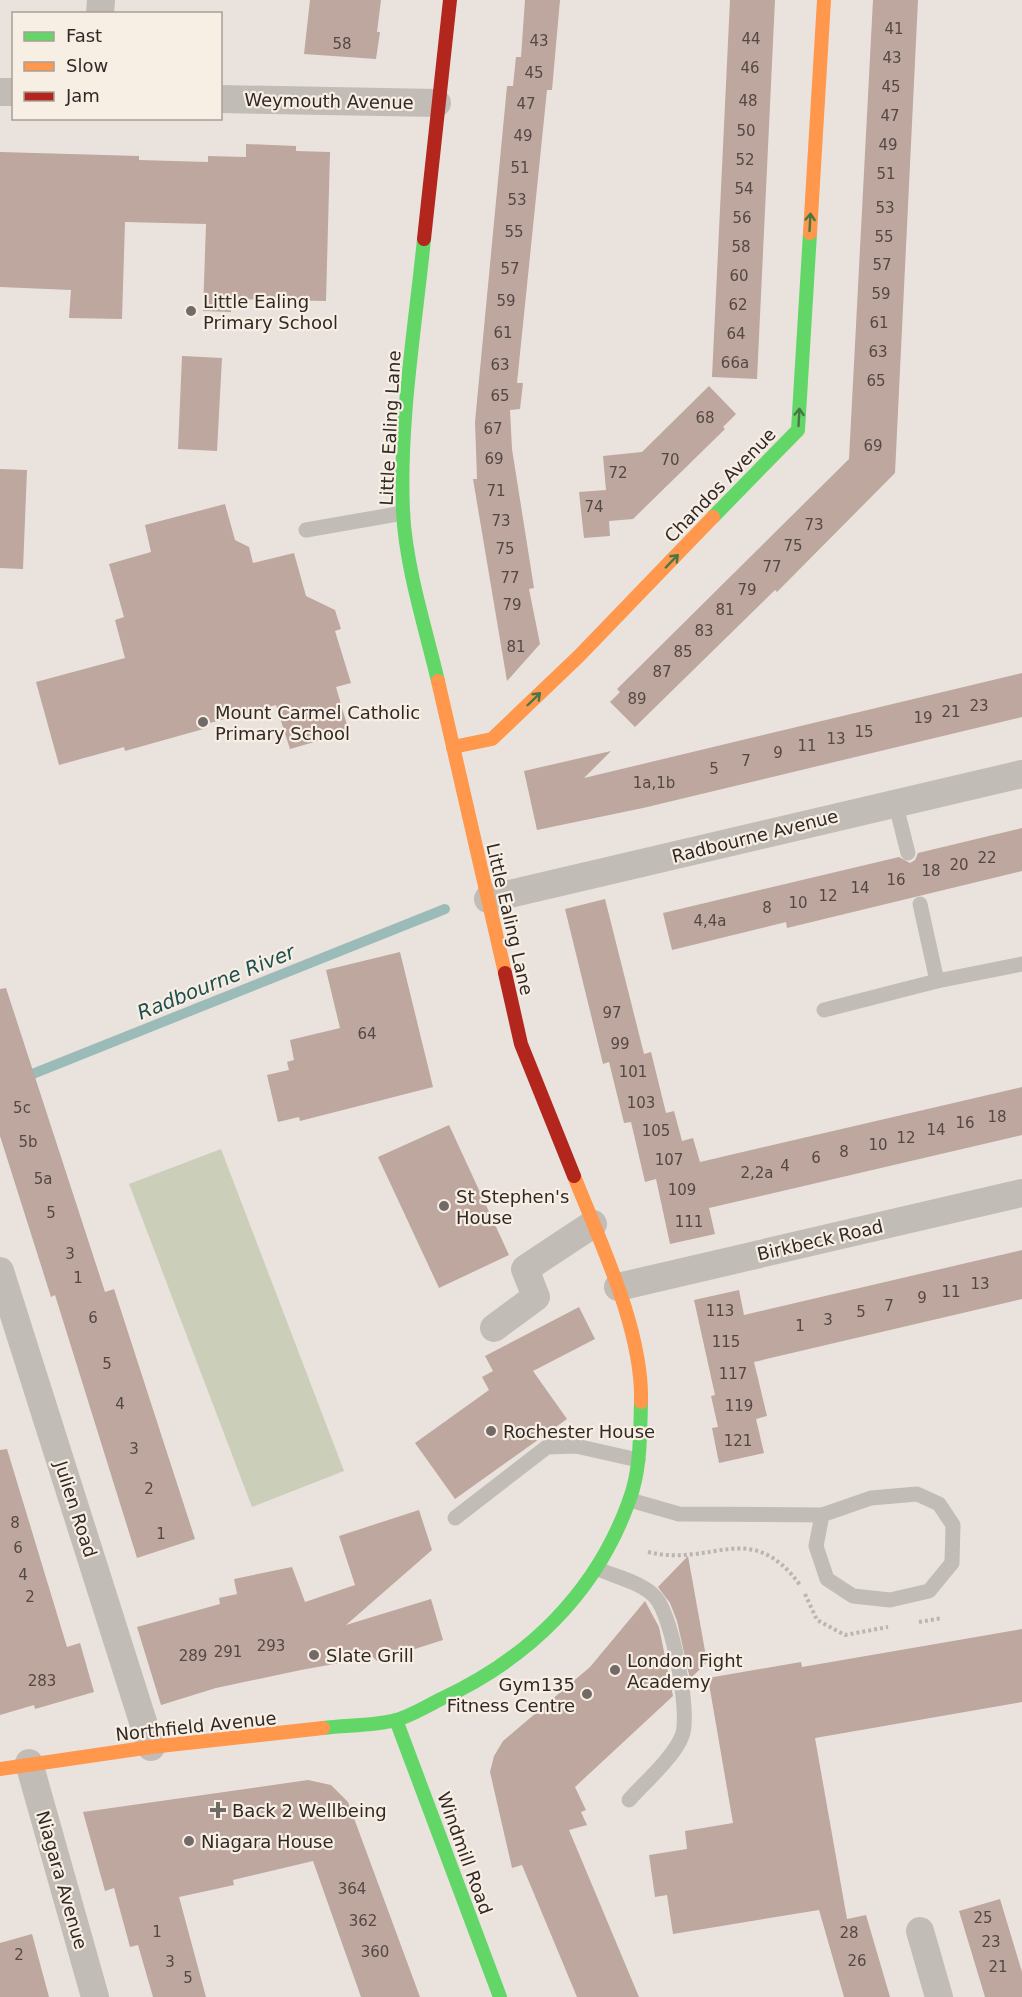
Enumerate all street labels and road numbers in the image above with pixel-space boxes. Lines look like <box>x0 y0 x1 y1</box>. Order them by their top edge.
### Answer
street label: Weymouth Avenue <box>244 89 414 113</box>
street label: Little Ealing Lane <box>375 350 405 506</box>
street label: Chandos Avenue <box>660 423 780 547</box>
street label: Radbourne Avenue <box>670 805 840 867</box>
street label: Little Ealing Lane <box>482 841 538 997</box>
street label: Birkbeck Road <box>755 1215 885 1265</box>
street label: Julien Road <box>50 1457 101 1560</box>
street label: Northfield Avenue <box>114 1707 278 1745</box>
street label: Windmill Road <box>433 1789 497 1917</box>
street label: Niagara Avenue <box>32 1808 92 1952</box>

